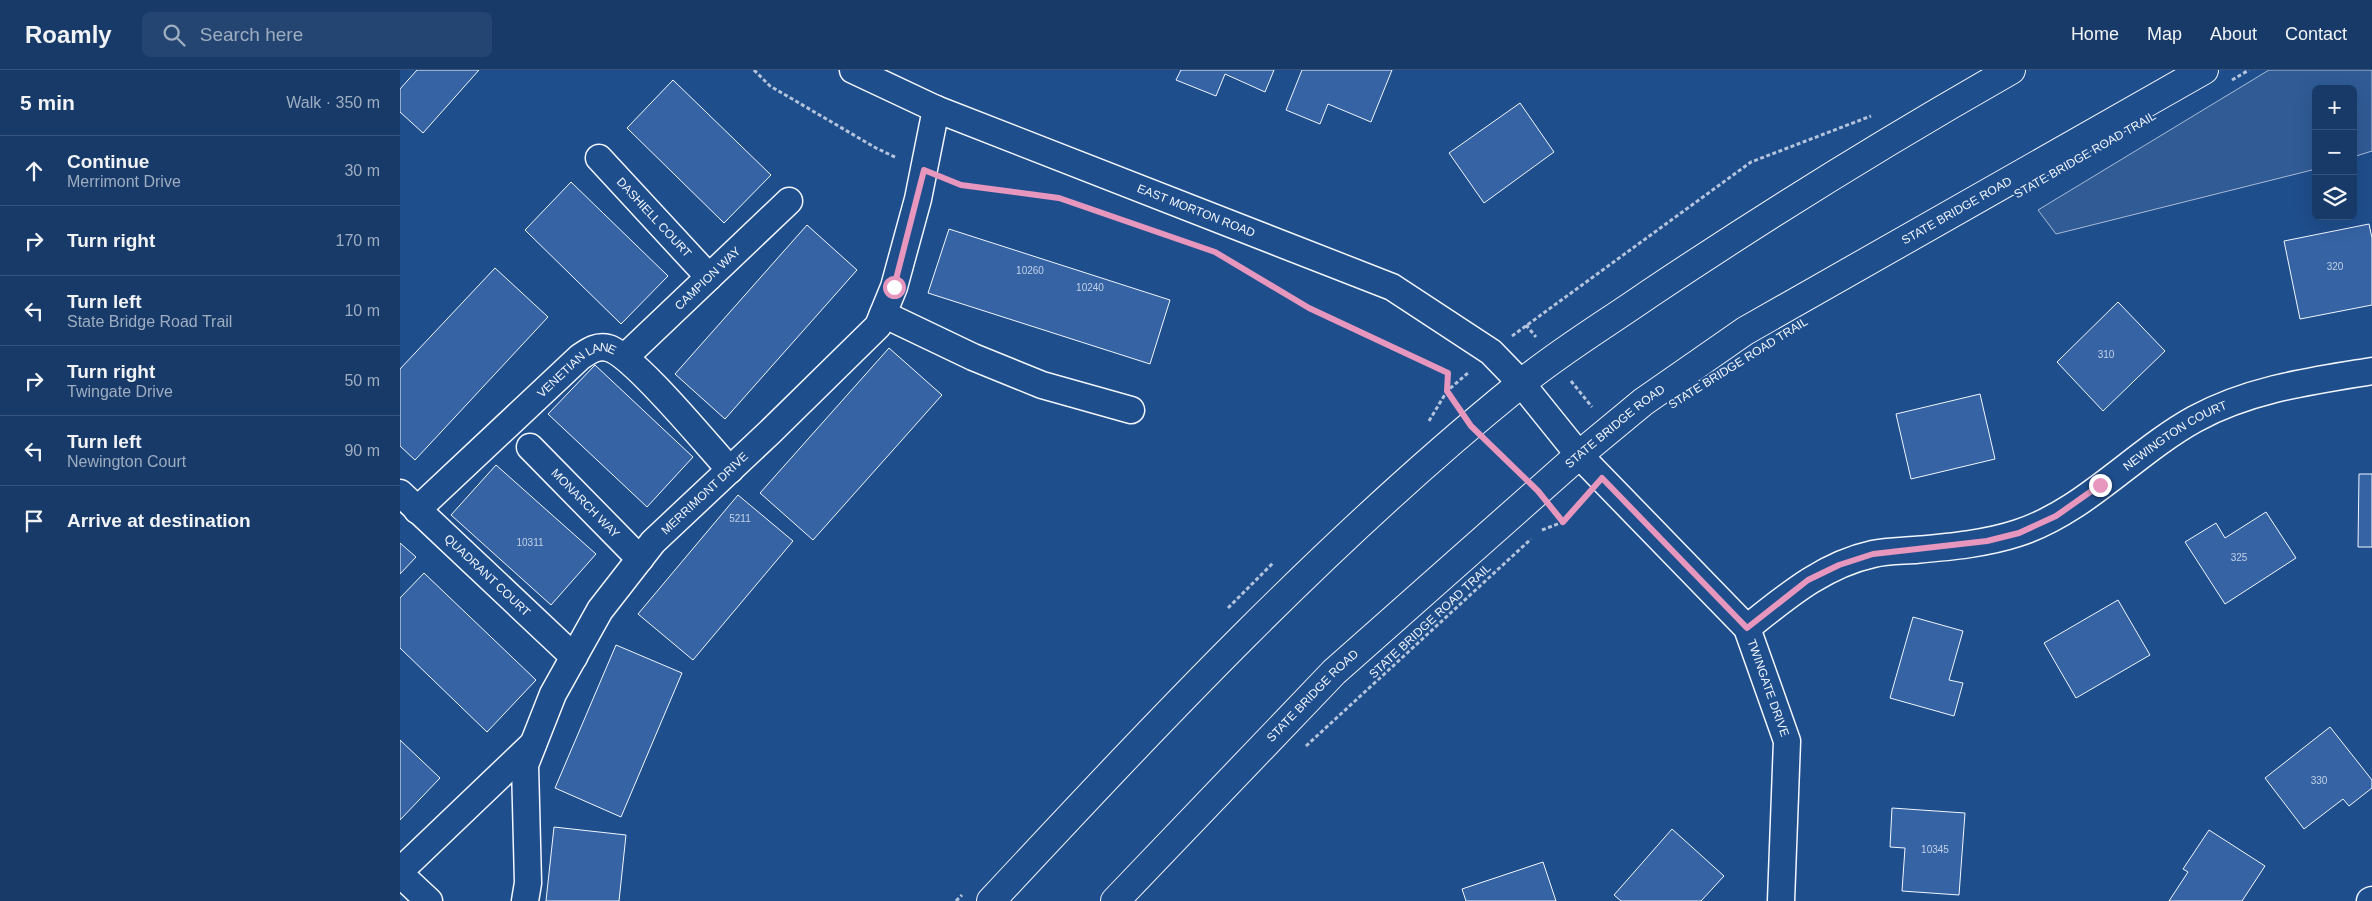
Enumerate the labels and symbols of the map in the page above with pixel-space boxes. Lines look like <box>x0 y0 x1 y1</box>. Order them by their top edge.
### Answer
street label: STATE BRIDGE ROAD TRAIL <box>2012 108 2159 201</box>
street label: STATE BRIDGE ROAD <box>1899 174 2014 247</box>
street label: DASHIELL COURT <box>614 175 695 261</box>
street label: EAST MORTON ROAD <box>1135 181 1257 240</box>
street label: CAMPION WAY <box>672 244 743 313</box>
house number: 320 <box>2327 261 2344 272</box>
house number: 10260 <box>1016 265 1044 276</box>
route start <box>883 276 906 299</box>
house number: 10240 <box>1076 282 1104 293</box>
street label: STATE BRIDGE ROAD TRAIL <box>1666 314 1810 412</box>
street label: VENETIAN LANE <box>534 340 619 400</box>
house number: 310 <box>2098 349 2115 360</box>
street label: STATE BRIDGE ROAD <box>1562 382 1668 471</box>
street label: NEWINGTON COURT <box>2120 398 2229 474</box>
street label: MERRIMONT DRIVE <box>658 449 751 538</box>
street label: MONARCH WAY <box>548 466 622 541</box>
route end <box>2089 474 2112 497</box>
house number: 5211 <box>729 513 751 524</box>
street label: QUADRANT COURT <box>441 531 534 620</box>
house number: 10311 <box>516 537 544 548</box>
house number: 325 <box>2231 552 2248 563</box>
street label: STATE BRIDGE ROAD TRAIL <box>1366 561 1494 681</box>
street label: TWINGATE DRIVE <box>1745 637 1792 739</box>
street label: STATE BRIDGE ROAD <box>1264 646 1362 745</box>
house number: 330 <box>2311 775 2328 786</box>
house number: 10345 <box>1921 844 1949 855</box>

